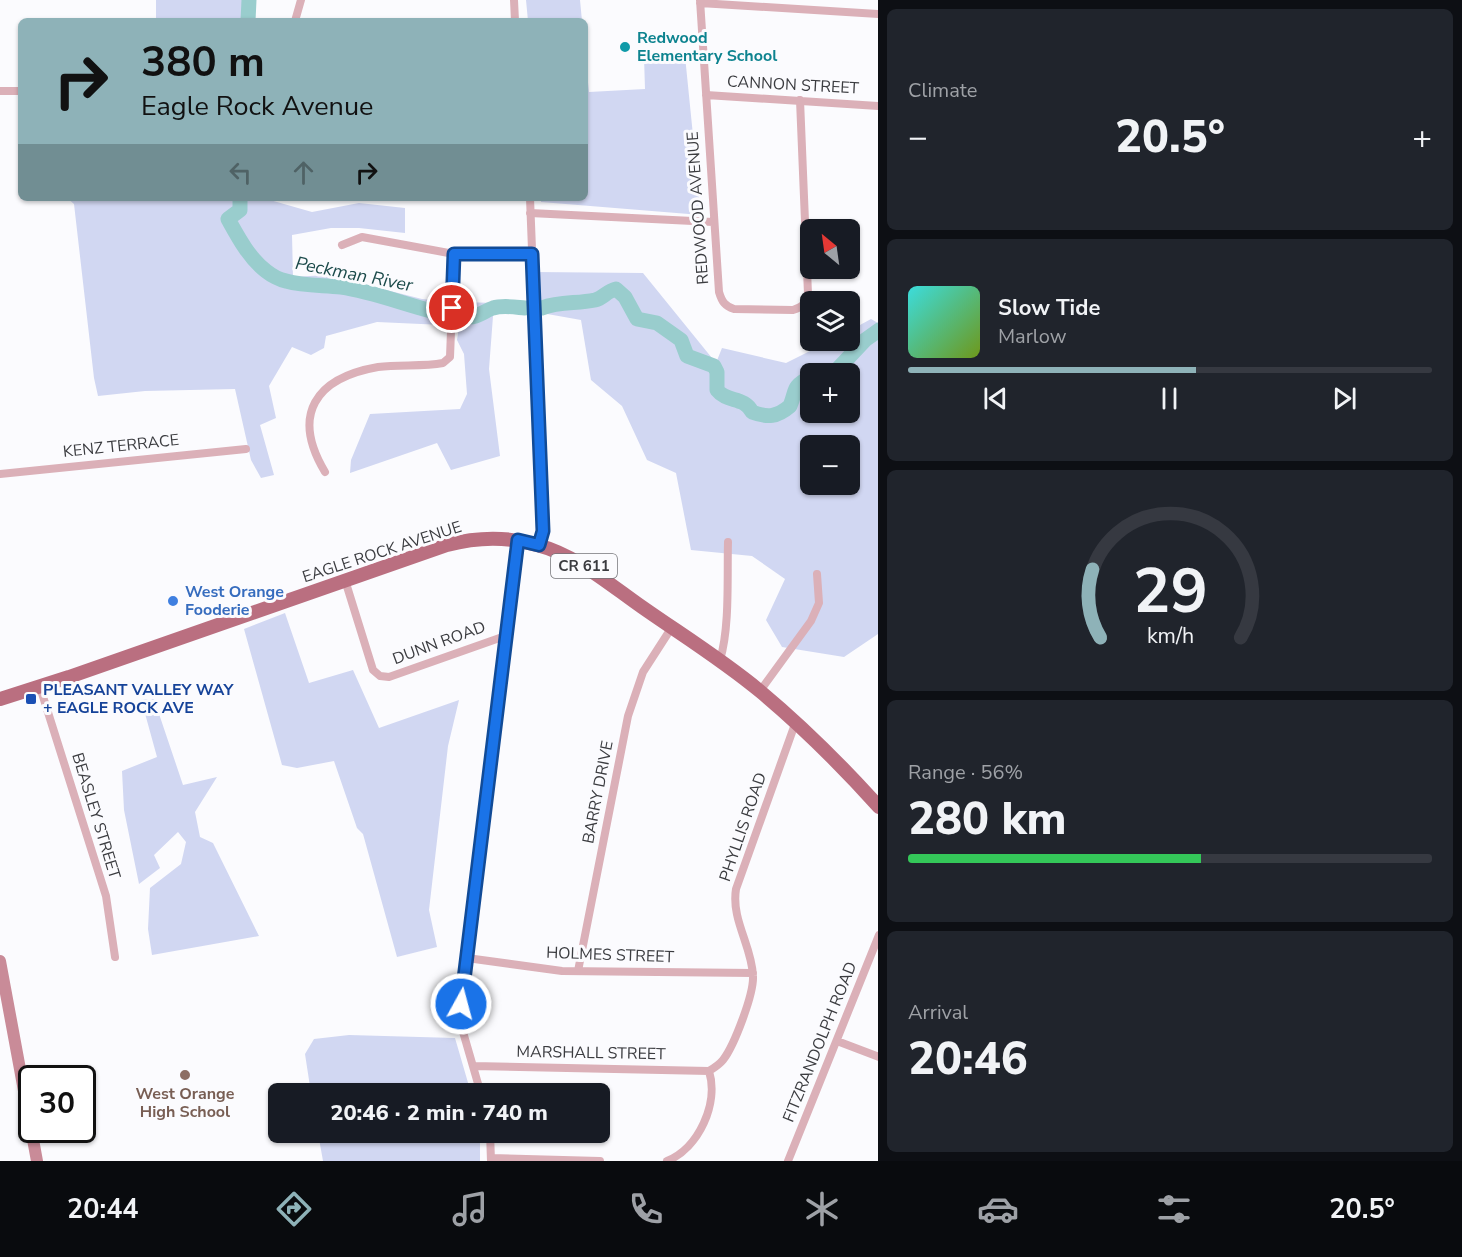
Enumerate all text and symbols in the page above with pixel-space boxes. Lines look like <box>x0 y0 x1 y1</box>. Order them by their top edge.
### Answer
place label: Redwood Elementary School <box>637 27 777 67</box>
text: 380 m <box>141 34 265 91</box>
marker: Redwood Elementary School <box>618 40 632 54</box>
icon: right <box>42 42 120 120</box>
street label: CANNON STREET <box>726 71 860 99</box>
text: Climate <box>908 77 977 104</box>
text: Eagle Rock Avenue <box>141 88 373 125</box>
text: 20.5° <box>1115 107 1225 168</box>
text: − <box>908 115 928 160</box>
text: + <box>1412 115 1432 160</box>
street label: REDWOOD AVENUE <box>682 131 714 285</box>
icon: left <box>224 156 257 189</box>
icon: ahead <box>287 156 320 189</box>
icon: right <box>350 156 383 189</box>
north arrow <box>800 219 860 279</box>
map controls <box>800 219 860 495</box>
water label: Peckman River <box>293 251 415 297</box>
pin <box>426 282 477 333</box>
icon: arrive <box>435 291 468 324</box>
button: layers <box>800 291 860 351</box>
text: Slow Tide <box>998 293 1100 323</box>
text: Marlow <box>998 323 1066 350</box>
button: + <box>800 363 860 423</box>
icon: previous <box>979 382 1012 415</box>
icon: pause <box>1153 382 1186 415</box>
icon: next <box>1328 382 1361 415</box>
street label: KENZ TERRACE <box>62 429 180 463</box>
button: − <box>800 435 860 495</box>
street label: EAGLE ROCK AVENUE <box>300 516 464 588</box>
text: 29 <box>1133 549 1207 634</box>
road number: CR 611 <box>551 554 617 578</box>
place label: West Orange Fooderie <box>185 581 284 621</box>
marker: West Orange Fooderie <box>166 594 180 608</box>
street label: DUNN ROAD <box>389 616 489 670</box>
text: km/h <box>1146 621 1194 651</box>
place label: PLEASANT VALLEY WAY + EAGLE ROCK AVE <box>43 679 234 719</box>
marker: PLEASANT VALLEY WAY + EAGLE ROCK AVE <box>24 692 38 706</box>
street label: BARRY DRIVE <box>577 739 619 845</box>
street label: BEASLEY STREET <box>66 750 126 882</box>
text: Range · 56% <box>908 759 1023 786</box>
street label: PHYLLIS ROAD <box>714 770 772 884</box>
text: 280 km <box>908 789 1067 850</box>
street label: HOLMES STREET <box>546 942 675 968</box>
street label: FITZRANDOLPH ROAD <box>778 958 862 1126</box>
position arrow <box>429 972 493 1036</box>
text: Arrival <box>908 999 968 1026</box>
text: 20:46 <box>908 1029 1028 1090</box>
street label: MARSHALL STREET <box>516 1041 666 1065</box>
speed limit sign: 30 <box>18 1065 96 1143</box>
marker: West Orange High School <box>178 1068 192 1082</box>
place label: West Orange High School <box>136 1083 235 1123</box>
text: 20:46 · 2 min · 740 m <box>330 1098 548 1128</box>
icon: directions <box>273 1188 315 1230</box>
icon: music <box>449 1188 491 1230</box>
icon: phone <box>625 1188 667 1230</box>
icon: climate <box>801 1188 843 1230</box>
icon: car <box>977 1188 1019 1230</box>
icon: filters <box>1153 1188 1195 1230</box>
text: 20:44 <box>67 1191 139 1228</box>
text: 20.5° <box>1329 1191 1395 1228</box>

